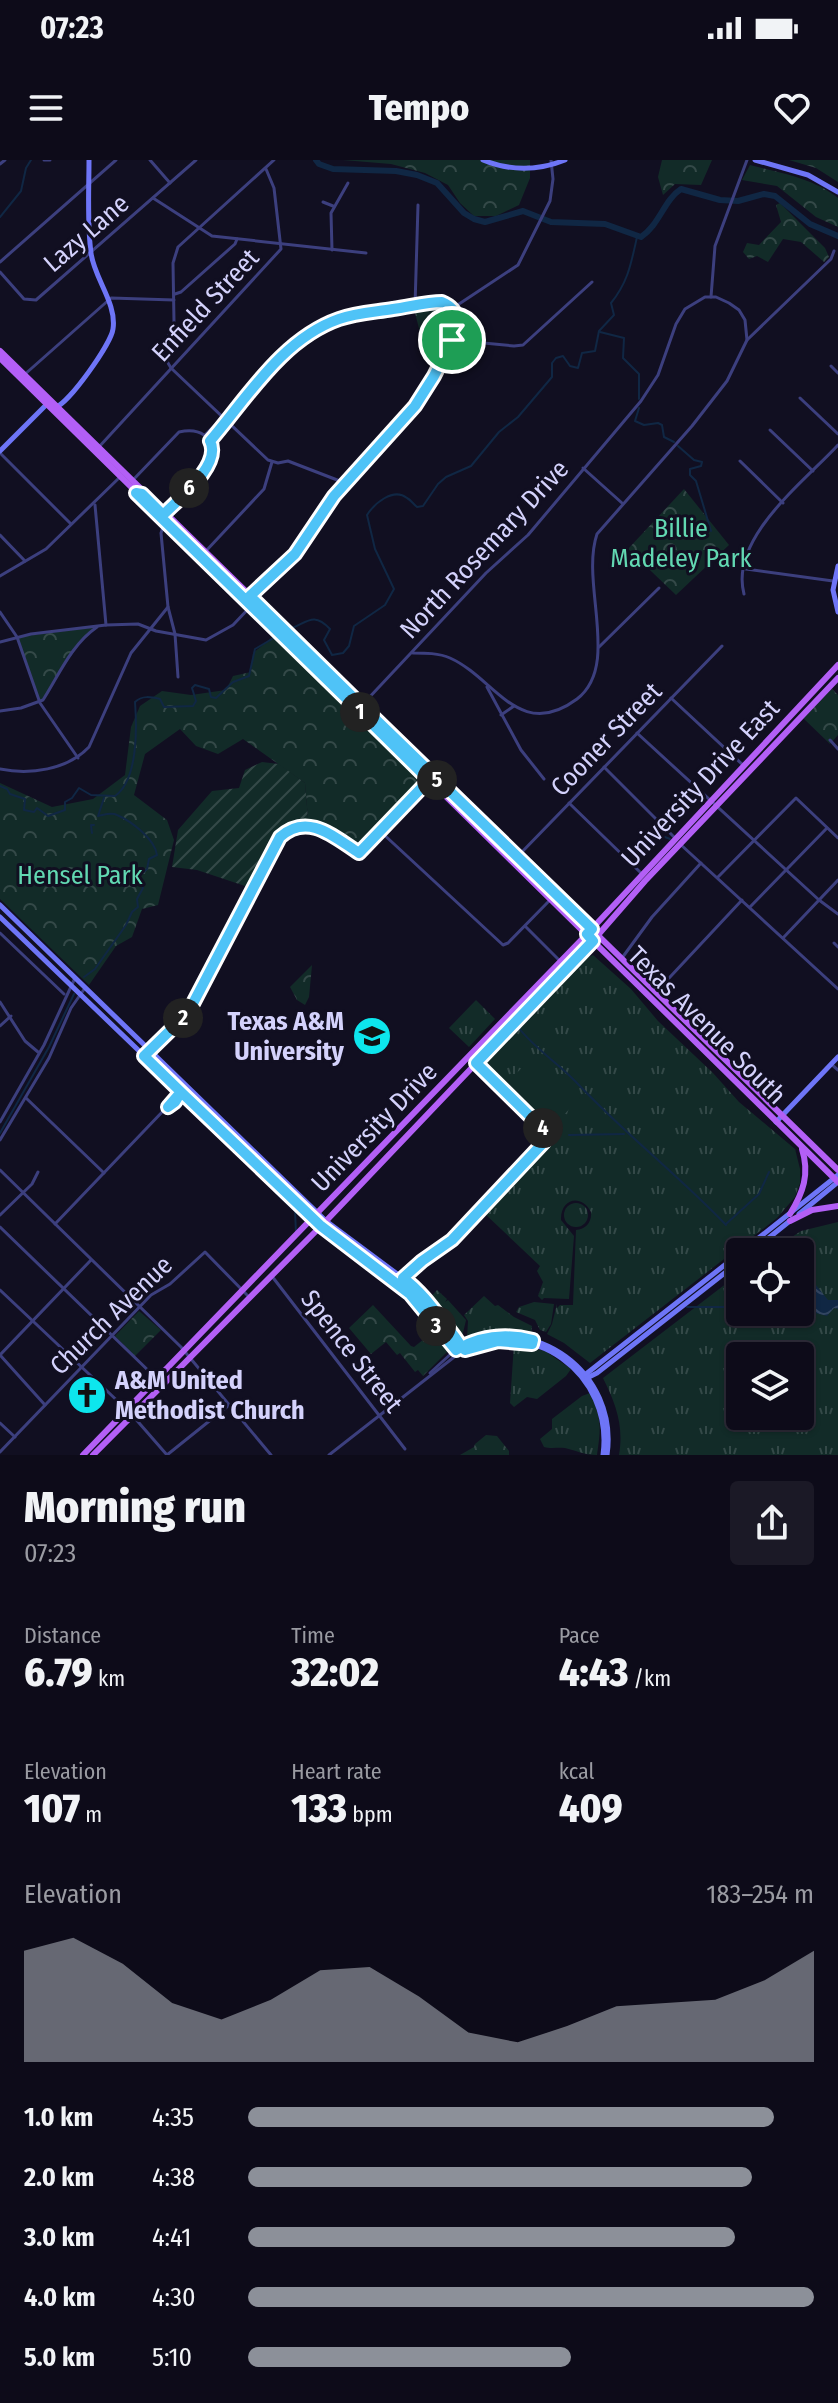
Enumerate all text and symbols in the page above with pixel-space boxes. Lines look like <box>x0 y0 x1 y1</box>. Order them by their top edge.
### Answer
text: 07:23 <box>40 10 104 46</box>
icon: menu <box>24 86 68 130</box>
text: Tempo <box>369 86 469 130</box>
icon: heart <box>770 86 814 130</box>
street label: Lazy Lane <box>37 188 135 279</box>
street label: Enfield Street <box>145 242 266 368</box>
pin <box>418 306 486 374</box>
icon: arrive <box>430 318 474 362</box>
street label: North Rosemary Drive <box>394 454 575 645</box>
pin: 6 <box>169 468 209 508</box>
text: 6 <box>183 474 195 501</box>
park label: Billie Madeley Park <box>610 513 753 574</box>
street label: Cooner Street <box>545 676 668 803</box>
pin: 1 <box>340 692 380 732</box>
street label: University Drive East <box>615 693 786 873</box>
text: 1 <box>355 698 365 725</box>
pin: 5 <box>417 760 457 800</box>
text: 5 <box>432 766 442 793</box>
park label: Hensel Park <box>17 860 144 891</box>
street label: Texas Avenue South <box>621 940 792 1111</box>
pin: 2 <box>163 998 203 1038</box>
text: 2 <box>178 1004 188 1031</box>
place label: Texas A&M University <box>228 1006 345 1067</box>
school or university icon: Texas A&M University <box>351 1015 393 1057</box>
street label: University Drive <box>305 1056 444 1198</box>
pin: 4 <box>523 1108 563 1148</box>
text: 4 <box>537 1114 549 1141</box>
map controls <box>726 1238 814 1430</box>
button: locate <box>726 1238 814 1326</box>
street label: Church Avenue <box>44 1249 179 1381</box>
street label: Spence Street <box>294 1284 409 1419</box>
pin: 3 <box>416 1306 456 1346</box>
text: 3 <box>431 1312 441 1339</box>
button: layers <box>726 1342 814 1430</box>
place label: A&M United Methodist Church <box>114 1365 305 1426</box>
church icon: A&M United Methodist Church <box>66 1374 108 1416</box>
text: Morning run <box>24 1481 246 1534</box>
button: share <box>730 1481 814 1565</box>
text: 07:23 <box>24 1538 76 1569</box>
text: Distance <box>24 1622 101 1649</box>
text: Time <box>291 1622 335 1649</box>
text: Pace <box>559 1622 600 1649</box>
text: 6.79 <box>24 1649 93 1697</box>
text: 32:02 <box>291 1649 379 1697</box>
text: 4:43 <box>559 1649 628 1697</box>
text: km <box>93 1665 125 1692</box>
text: /km <box>628 1665 671 1692</box>
text: Elevation <box>24 1758 107 1785</box>
text: Heart rate <box>291 1758 382 1785</box>
text: kcal <box>559 1758 594 1785</box>
text: 107 <box>24 1785 80 1833</box>
text: 133 <box>291 1785 347 1833</box>
text: 409 <box>559 1785 623 1833</box>
text: m <box>80 1801 102 1828</box>
text: bpm <box>347 1801 393 1828</box>
text: Elevation <box>24 1879 122 1910</box>
text: 183–254 m <box>706 1879 814 1910</box>
text: 1.0 km <box>24 2102 93 2133</box>
text: 4:35 <box>152 2102 194 2133</box>
text: 2.0 km <box>24 2162 94 2193</box>
text: 4:38 <box>152 2162 195 2193</box>
text: 3.0 km <box>24 2222 95 2253</box>
text: 4:41 <box>152 2222 191 2253</box>
text: 4.0 km <box>24 2282 96 2313</box>
text: 4:30 <box>152 2282 196 2313</box>
text: 5.0 km <box>24 2342 95 2373</box>
text: 5:10 <box>152 2342 192 2373</box>

